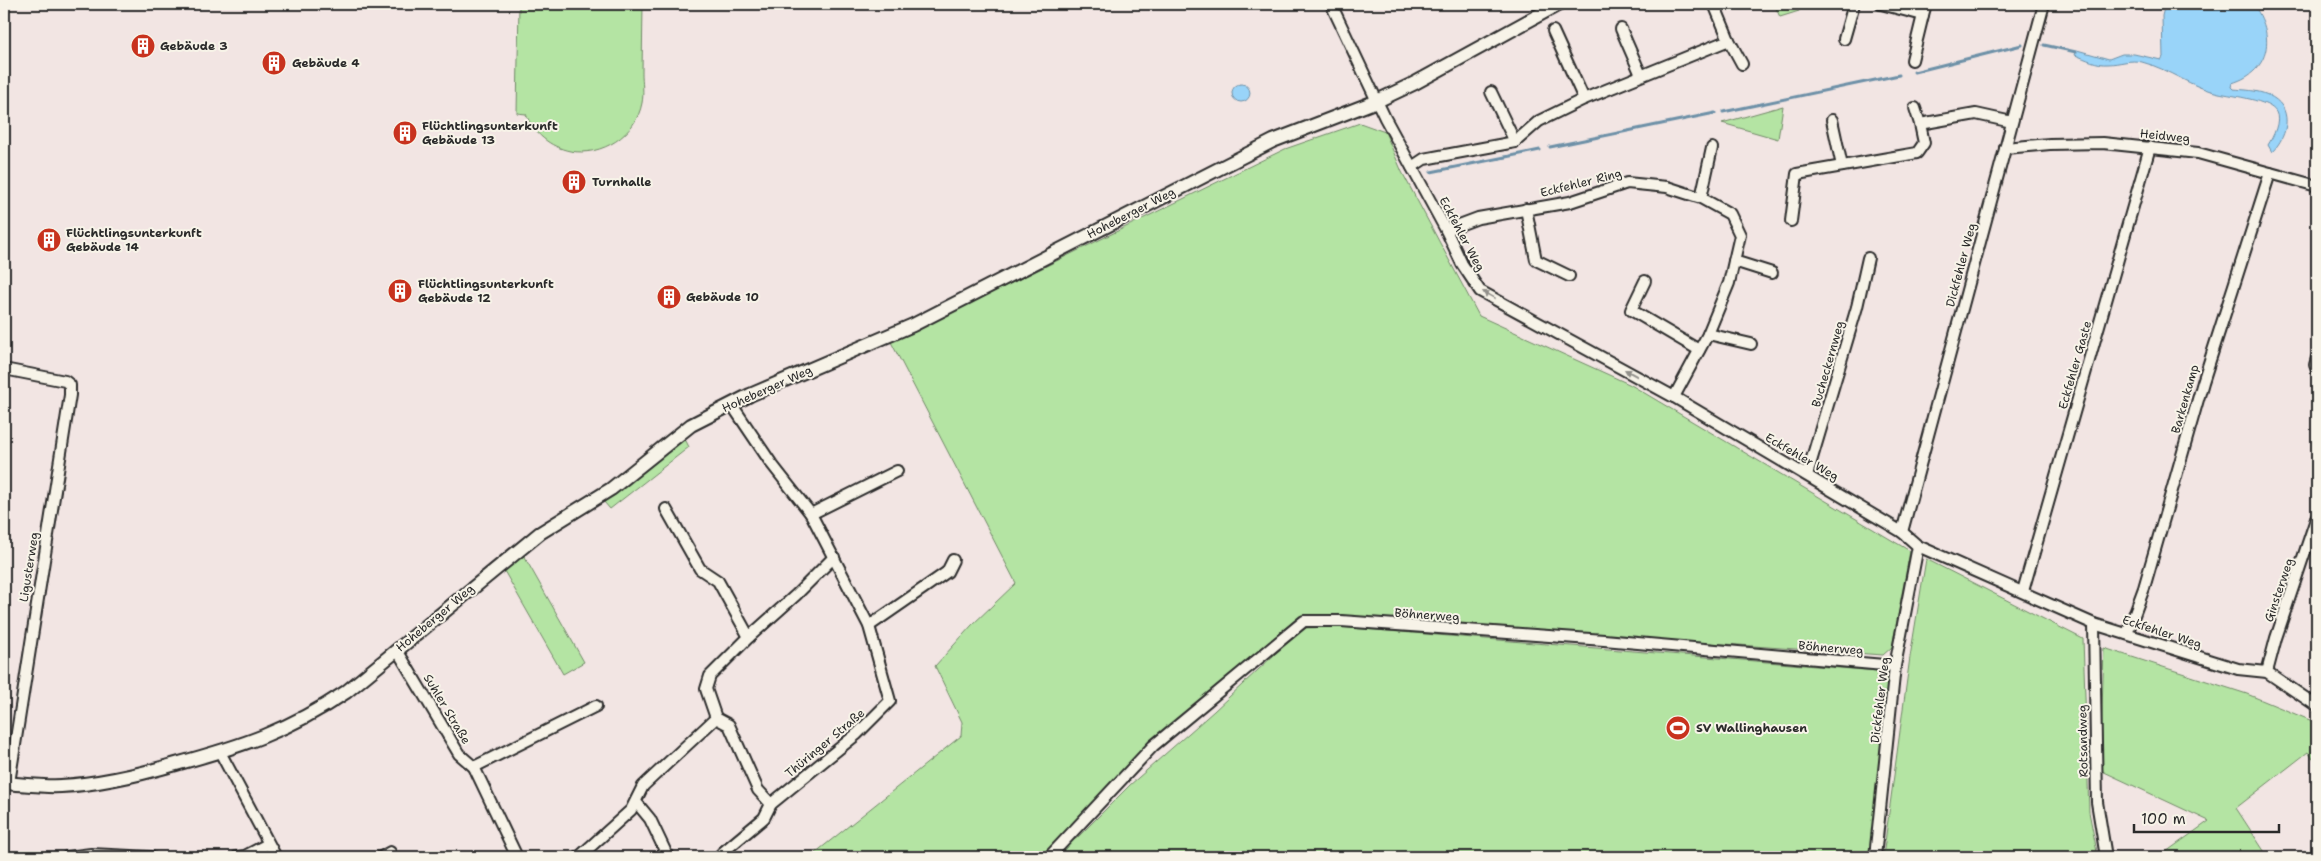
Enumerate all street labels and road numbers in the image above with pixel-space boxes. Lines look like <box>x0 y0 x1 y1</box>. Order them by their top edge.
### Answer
street label: Heidweg <box>2139 125 2191 147</box>
street label: Eckfehler Ring <box>1539 165 1623 201</box>
street label: Hoheberger Weg <box>1084 184 1178 242</box>
street label: Eckfehler Weg <box>1436 194 1488 274</box>
street label: Dickfehler Weg <box>1942 221 1980 309</box>
street label: Bucheckernweg <box>1808 319 1848 409</box>
street label: Eckfehler Gaste <box>2055 319 2095 411</box>
street label: Hoheberger Weg <box>719 362 815 416</box>
street label: Barkenkamp <box>2168 362 2203 435</box>
street label: Eckfehler Weg <box>1762 429 1842 485</box>
street label: Ligusterweg <box>16 531 42 603</box>
street label: Ginsterweg <box>2261 556 2297 624</box>
street label: Hoheberger Weg <box>393 581 477 655</box>
street label: Böhnerweg <box>1394 605 1460 625</box>
street label: Eckfehler Weg <box>2120 612 2204 652</box>
street label: Böhnerweg <box>1798 637 1864 659</box>
street label: Dickfehler Weg <box>1867 656 1893 744</box>
street label: Suhler Straße <box>420 671 474 747</box>
street label: Thüringer Straße <box>782 705 868 781</box>
street label: Rotsandweg <box>2074 705 2092 777</box>

